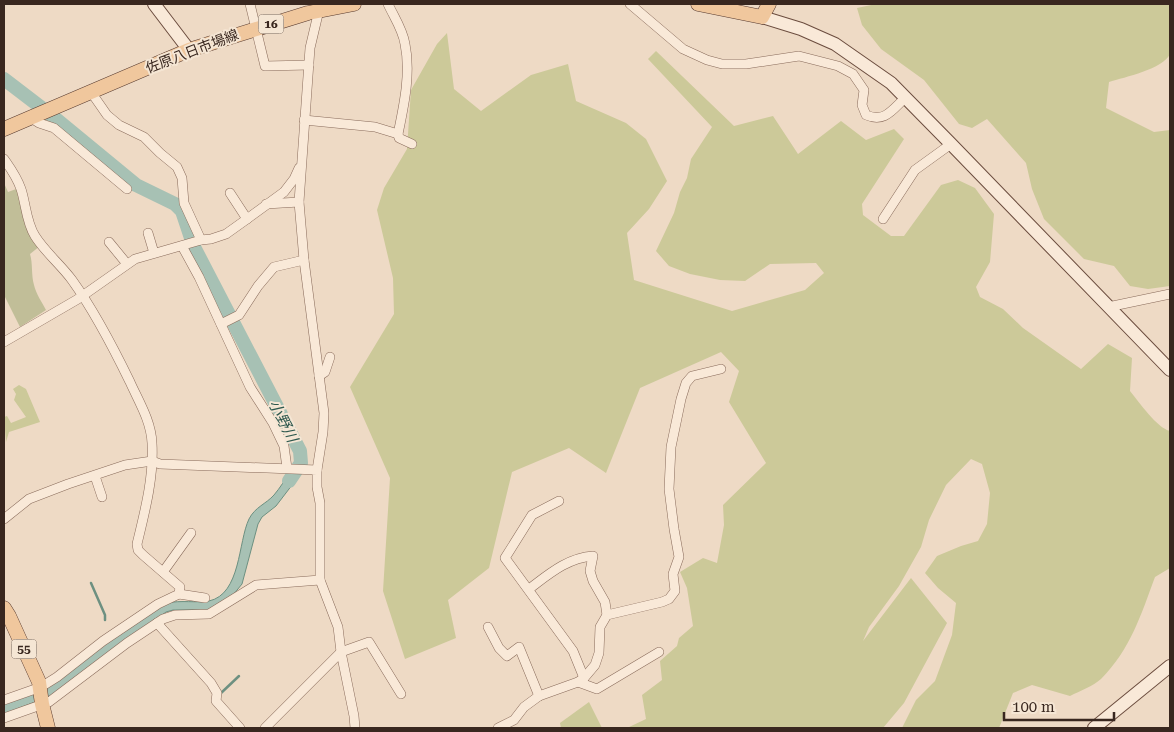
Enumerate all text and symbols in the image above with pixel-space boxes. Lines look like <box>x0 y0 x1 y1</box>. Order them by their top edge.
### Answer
road number: 16 <box>258 14 284 34</box>
street label: 佐原八日市場線 <box>143 26 241 76</box>
water label: 小野川 <box>265 397 302 447</box>
road number: 55 <box>12 640 36 659</box>
scale bar <box>1004 690 1114 722</box>
text: 100 m <box>1012 698 1055 716</box>

